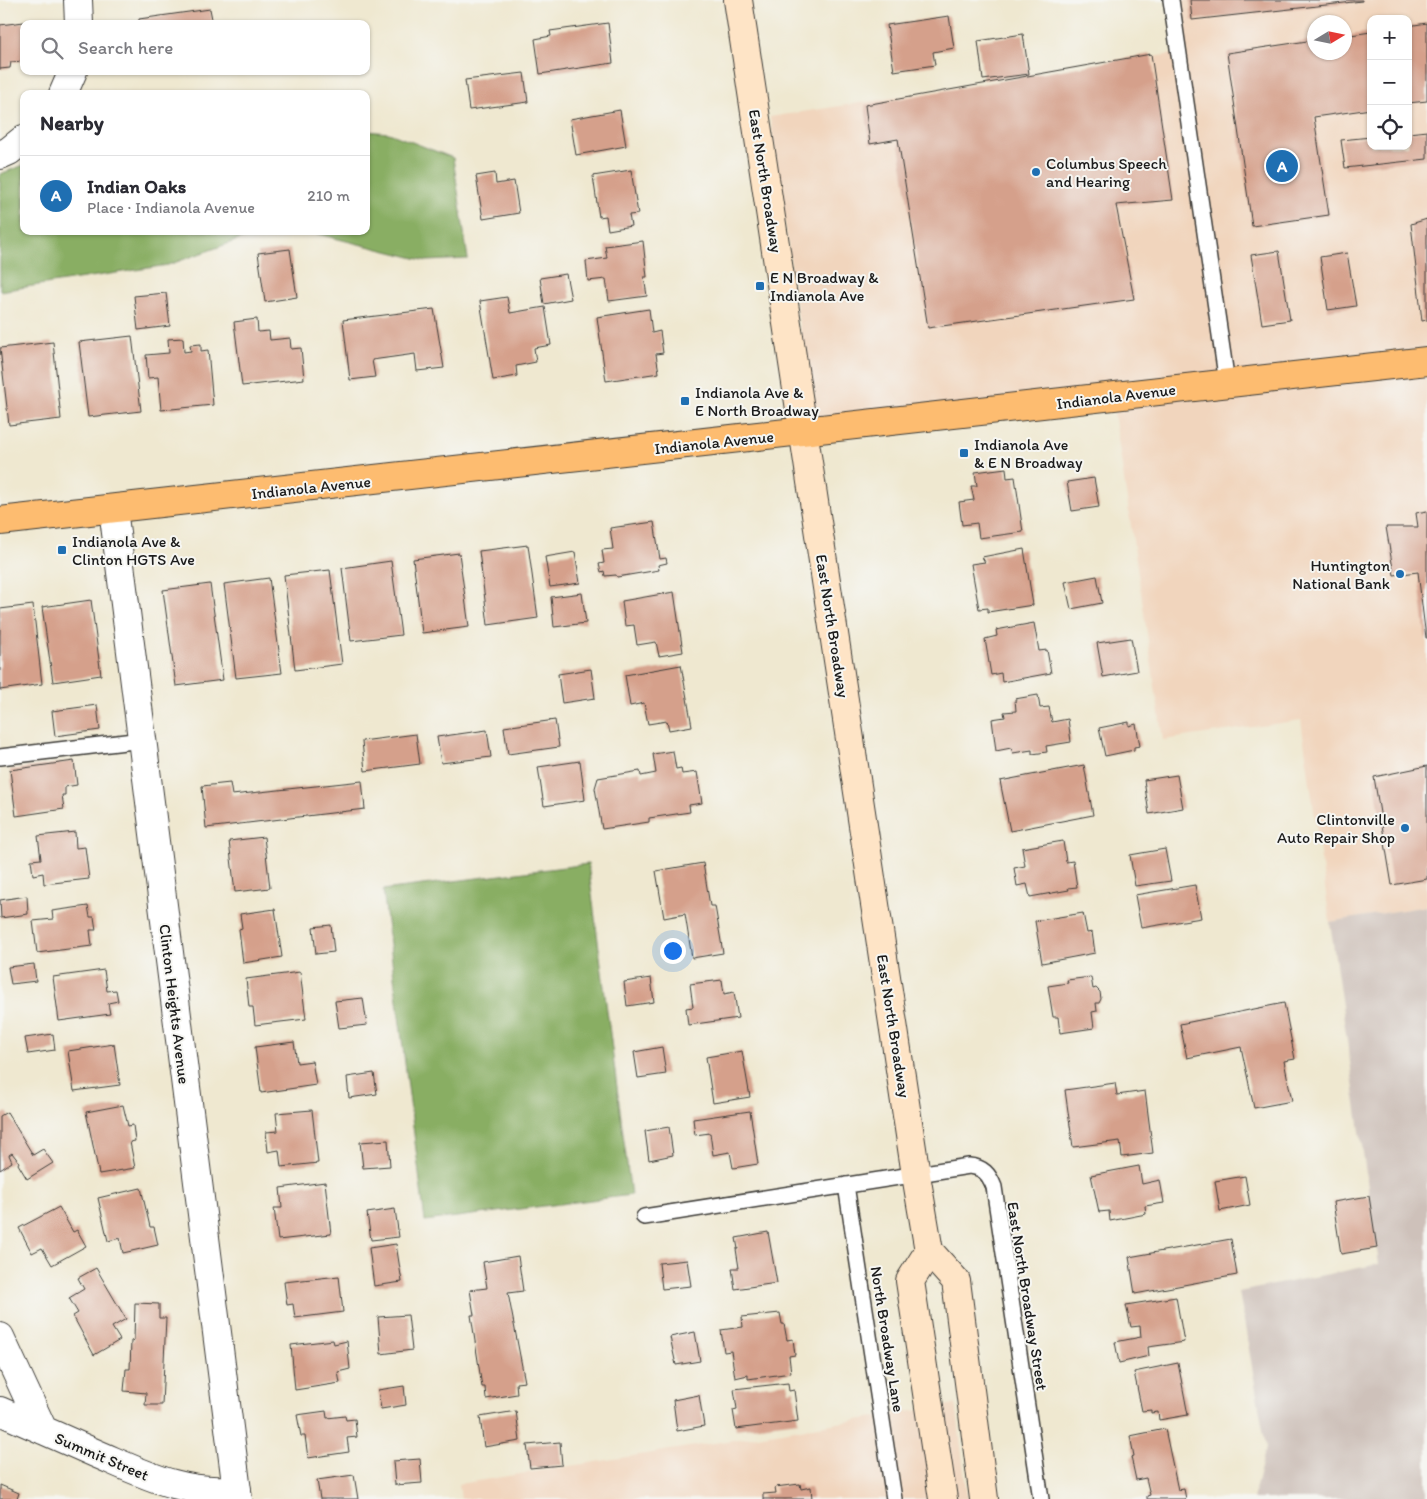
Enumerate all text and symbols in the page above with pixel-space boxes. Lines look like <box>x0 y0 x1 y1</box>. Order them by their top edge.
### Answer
north arrow <box>1307 15 1352 60</box>
map controls <box>1367 15 1412 150</box>
button: + <box>1367 15 1412 60</box>
search box <box>20 20 370 75</box>
icon: search <box>38 34 66 62</box>
text: Search here <box>78 36 173 59</box>
button: − <box>1367 60 1412 105</box>
button: locate <box>1367 105 1412 150</box>
street label: East North Broadway <box>745 108 786 255</box>
text: Nearby <box>40 110 104 135</box>
pin: A <box>1266 147 1298 185</box>
place label: Columbus Speech and Hearing <box>1046 154 1167 191</box>
marker: Columbus Speech and Hearing <box>1030 166 1042 178</box>
text: Indian Oaks <box>87 175 186 198</box>
text: A <box>51 186 61 205</box>
text: 210 m <box>307 186 350 205</box>
text: Place · Indianola Avenue <box>87 198 255 217</box>
place label: E N Broadway & Indianola Ave <box>770 268 879 305</box>
marker: E N Broadway & Indianola Ave <box>754 280 766 292</box>
street label: Indianola Avenue <box>1055 380 1177 413</box>
place label: Indianola Ave & E North Broadway <box>695 383 819 420</box>
marker: Indianola Ave & E North Broadway <box>679 395 691 407</box>
street label: Indianola Avenue <box>653 427 775 458</box>
place label: Indianola Ave & E N Broadway <box>974 435 1083 472</box>
marker: Indianola Ave & E N Broadway <box>958 447 970 459</box>
street label: Indianola Avenue <box>250 472 372 503</box>
place label: Indianola Ave & Clinton HGTS Ave <box>72 532 195 569</box>
marker: Indianola Ave & Clinton HGTS Ave <box>56 544 68 556</box>
street label: East North Broadway <box>812 553 853 700</box>
place label: Huntington National Bank <box>1292 556 1390 593</box>
marker: Huntington National Bank <box>1394 568 1406 580</box>
place label: Clintonville Auto Repair Shop <box>1277 810 1395 847</box>
marker: Clintonville Auto Repair Shop <box>1399 822 1411 834</box>
street label: Clinton Heights Avenue <box>155 923 194 1086</box>
your location <box>660 938 686 964</box>
street label: East North Broadway <box>873 953 914 1100</box>
street label: East North Broadway Street <box>1003 1200 1052 1392</box>
street label: North Broadway Lane <box>867 1265 908 1413</box>
street label: Summit Street <box>52 1428 152 1485</box>

